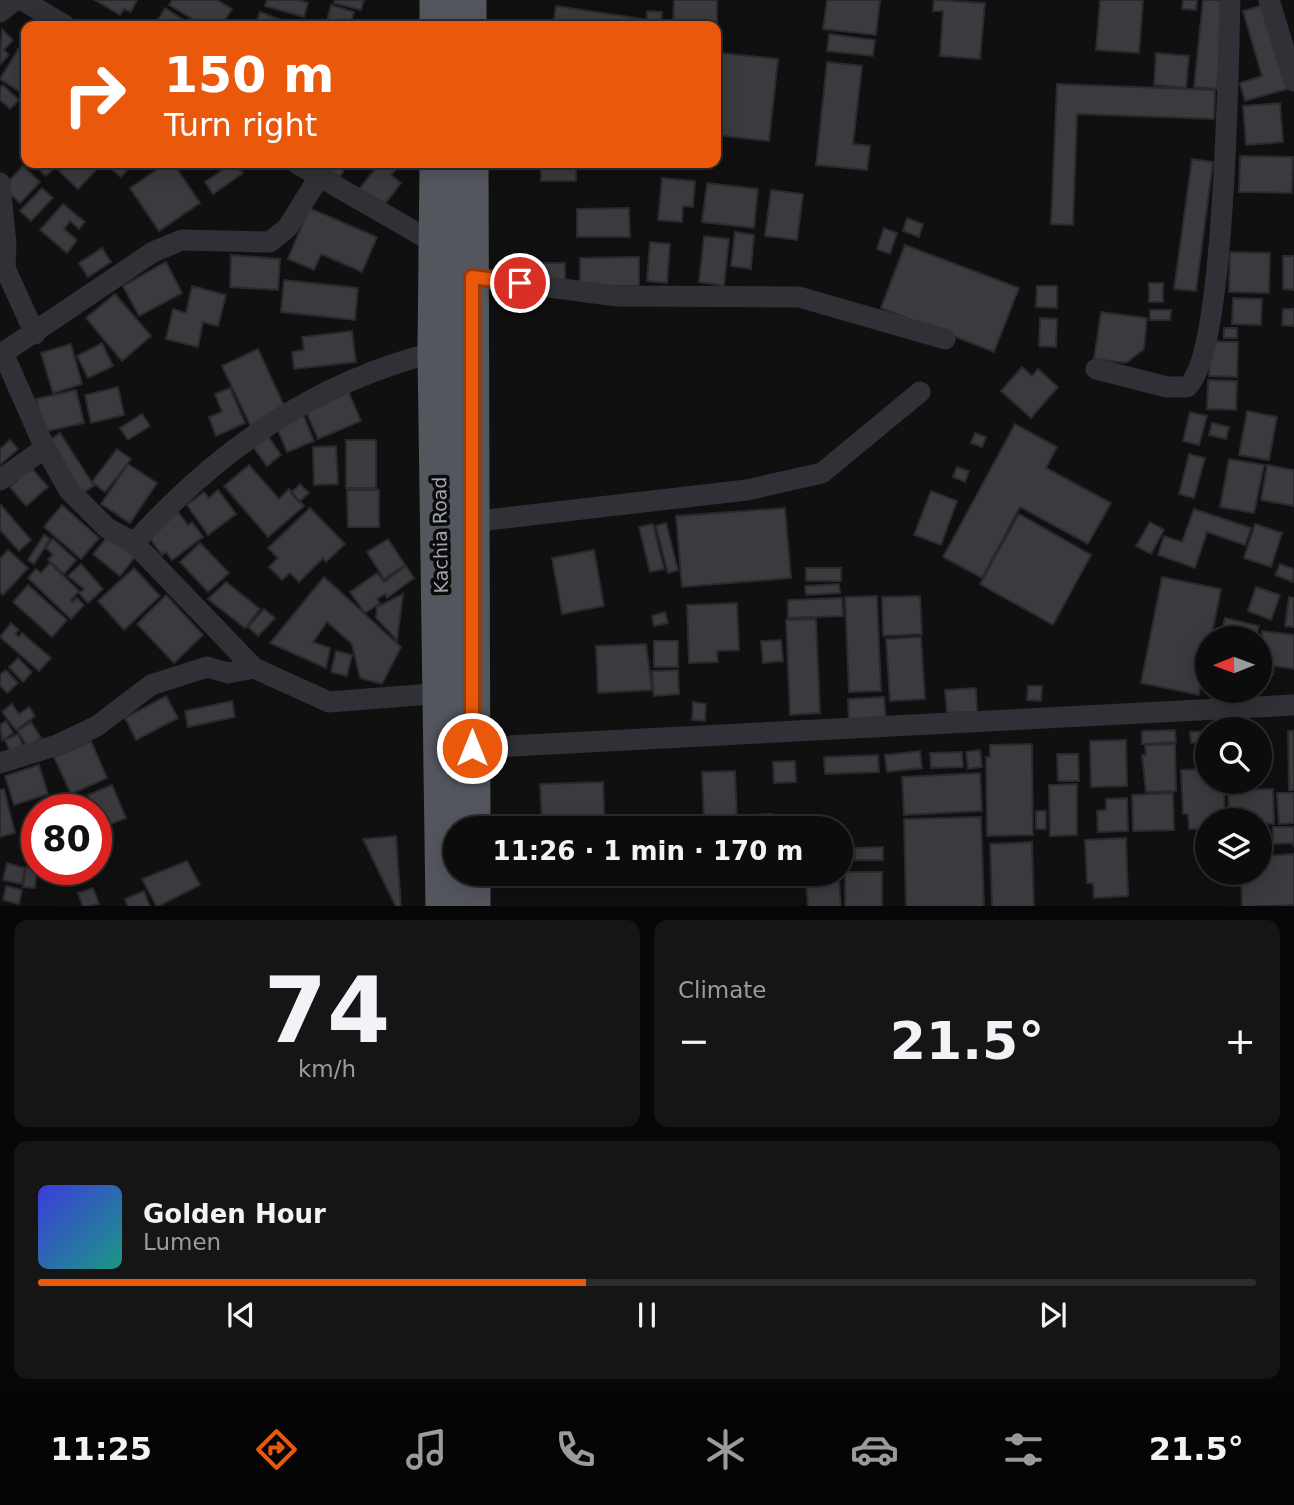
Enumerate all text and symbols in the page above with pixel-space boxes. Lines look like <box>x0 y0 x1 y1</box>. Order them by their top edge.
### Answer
text: 150 m <box>164 47 334 104</box>
icon: right <box>49 49 140 140</box>
text: Turn right <box>164 106 317 144</box>
pin <box>490 253 550 313</box>
icon: arrive <box>501 264 539 302</box>
street label: Kachia Road <box>428 476 452 594</box>
north arrow <box>1195 626 1272 704</box>
map controls <box>1195 626 1272 885</box>
position arrow <box>435 711 509 785</box>
button: search <box>1195 717 1272 794</box>
speed limit sign: 80 <box>21 794 112 885</box>
button: layers <box>1195 808 1272 885</box>
text: 11:26 · 1 min · 170 m <box>493 836 803 866</box>
text: 74 <box>264 958 390 1063</box>
text: Climate <box>678 977 767 1003</box>
text: 21.5° <box>890 1011 1044 1071</box>
text: − <box>678 1019 710 1063</box>
text: + <box>1224 1019 1256 1063</box>
text: km/h <box>298 1056 356 1082</box>
text: Golden Hour <box>143 1199 326 1229</box>
text: Lumen <box>143 1229 221 1255</box>
icon: previous <box>222 1296 260 1334</box>
icon: pause <box>628 1296 666 1334</box>
icon: next <box>1034 1296 1072 1334</box>
icon: directions <box>252 1425 301 1474</box>
icon: music <box>402 1425 451 1474</box>
icon: phone <box>551 1425 600 1474</box>
icon: climate <box>701 1425 750 1474</box>
icon: car <box>850 1425 899 1474</box>
icon: filters <box>999 1425 1048 1474</box>
text: 11:25 <box>50 1430 152 1468</box>
text: 21.5° <box>1149 1430 1244 1468</box>

